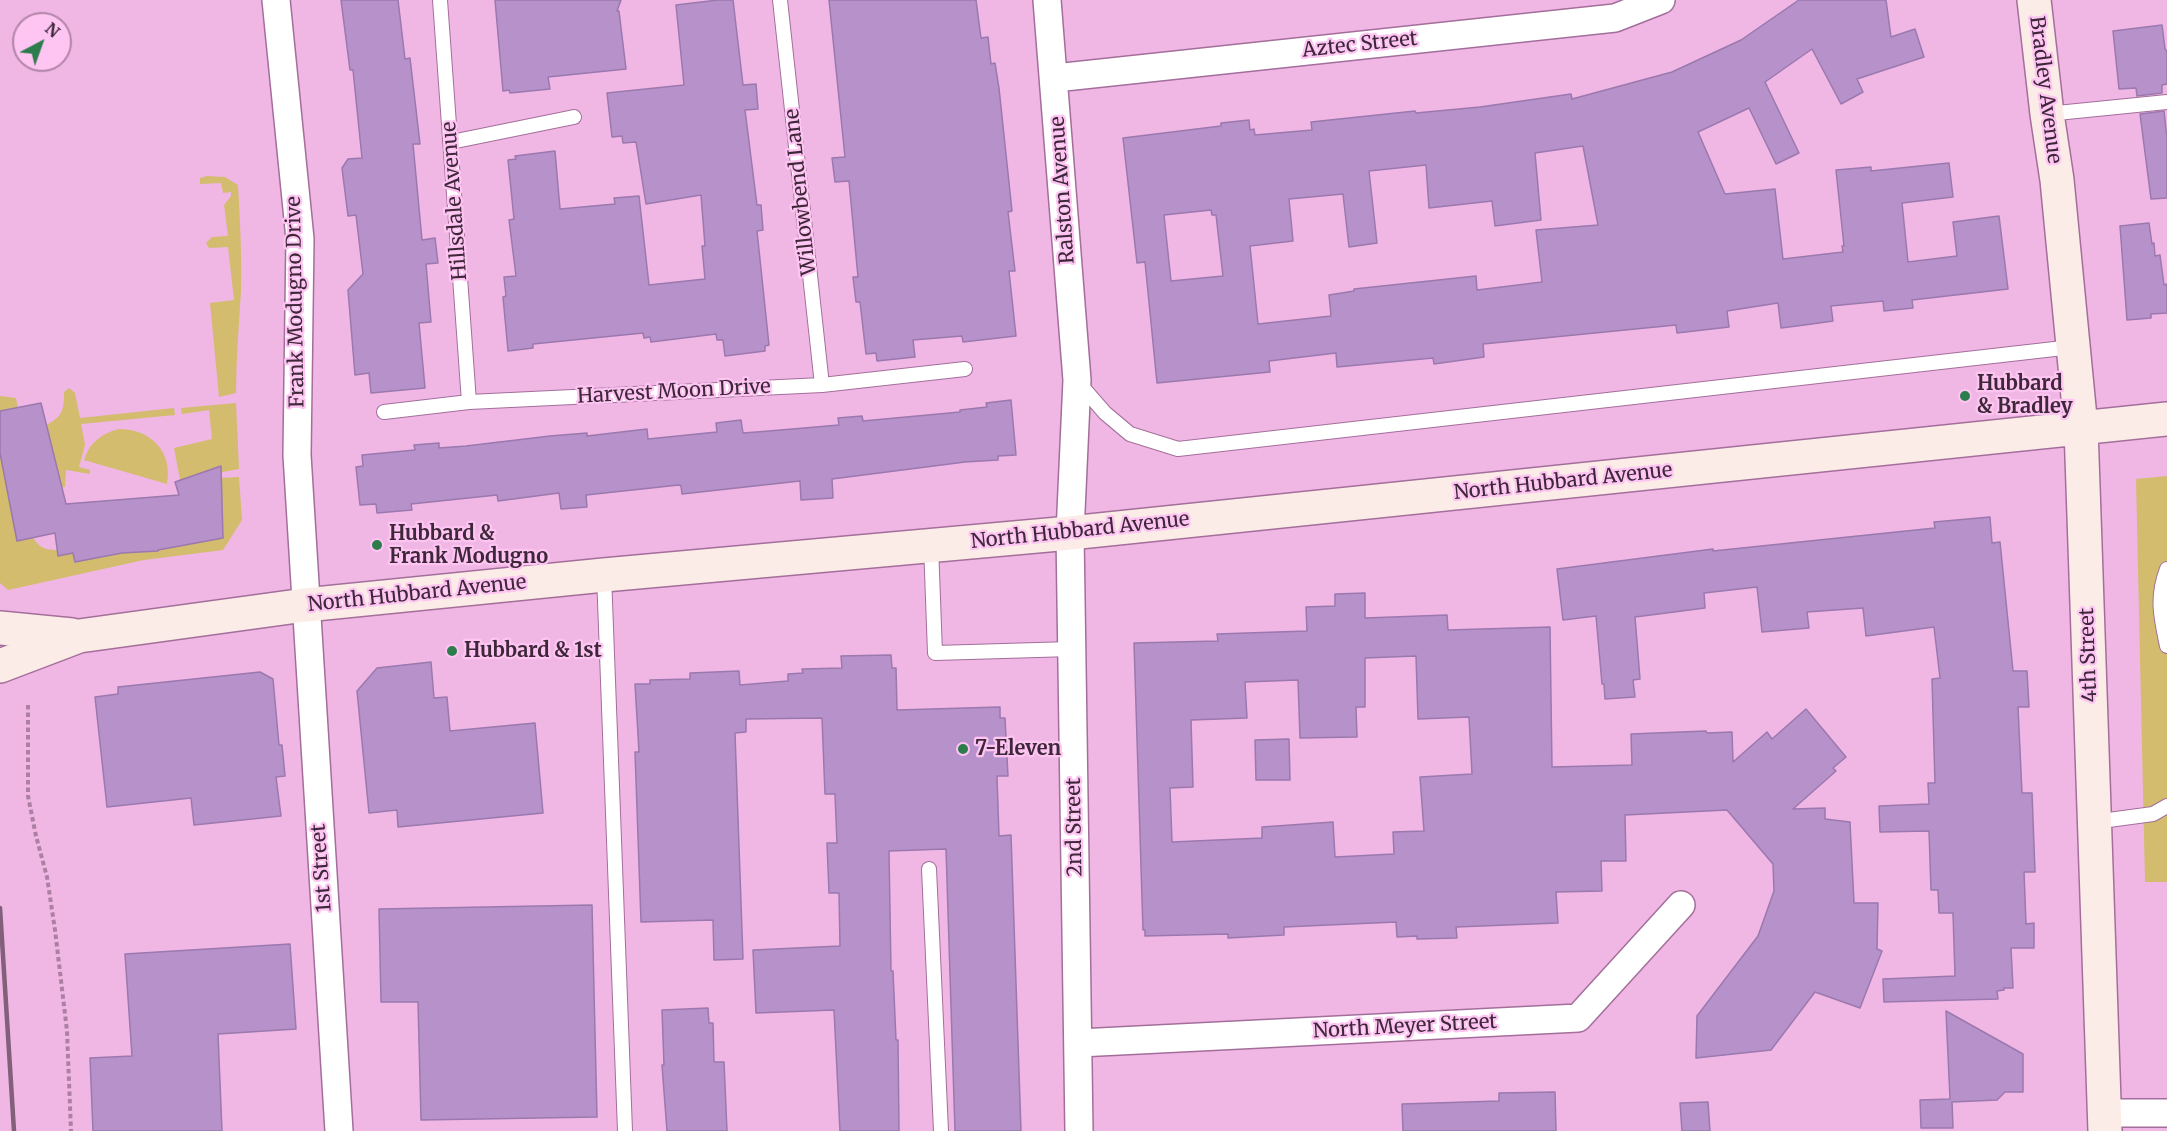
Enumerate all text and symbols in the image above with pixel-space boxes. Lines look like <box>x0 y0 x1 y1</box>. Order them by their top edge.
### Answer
north arrow <box>12 12 72 72</box>
street label: Bradley Avenue <box>2024 15 2066 165</box>
text: N <box>41 18 64 42</box>
street label: Aztec Street <box>1301 27 1419 63</box>
street label: Willowbend Lane <box>780 107 822 277</box>
street label: Ralston Avenue <box>1046 115 1080 265</box>
street label: Hillsdale Avenue <box>437 121 473 281</box>
street label: Frank Modugno Drive <box>282 196 310 408</box>
place label: Hubbard & Bradley <box>1977 372 2073 419</box>
street label: Harvest Moon Drive <box>577 375 771 409</box>
marker: Hubbard & Bradley <box>1958 389 1972 403</box>
street label: North Hubbard Avenue <box>1453 459 1673 505</box>
street label: North Hubbard Avenue <box>970 508 1190 554</box>
place label: Hubbard & Frank Modugno <box>389 522 548 569</box>
marker: Hubbard & Frank Modugno <box>370 538 384 552</box>
street label: North Hubbard Avenue <box>307 571 527 617</box>
street label: 4th Street <box>2075 607 2103 703</box>
place label: Hubbard & 1st <box>464 639 602 663</box>
marker: Hubbard & 1st <box>445 644 459 658</box>
place label: 7-Eleven <box>975 737 1061 761</box>
marker: 7-Eleven <box>956 742 970 756</box>
street label: 2nd Street <box>1062 777 1088 877</box>
street label: 1st Street <box>307 823 337 913</box>
street label: North Meyer Street <box>1312 1010 1498 1044</box>

